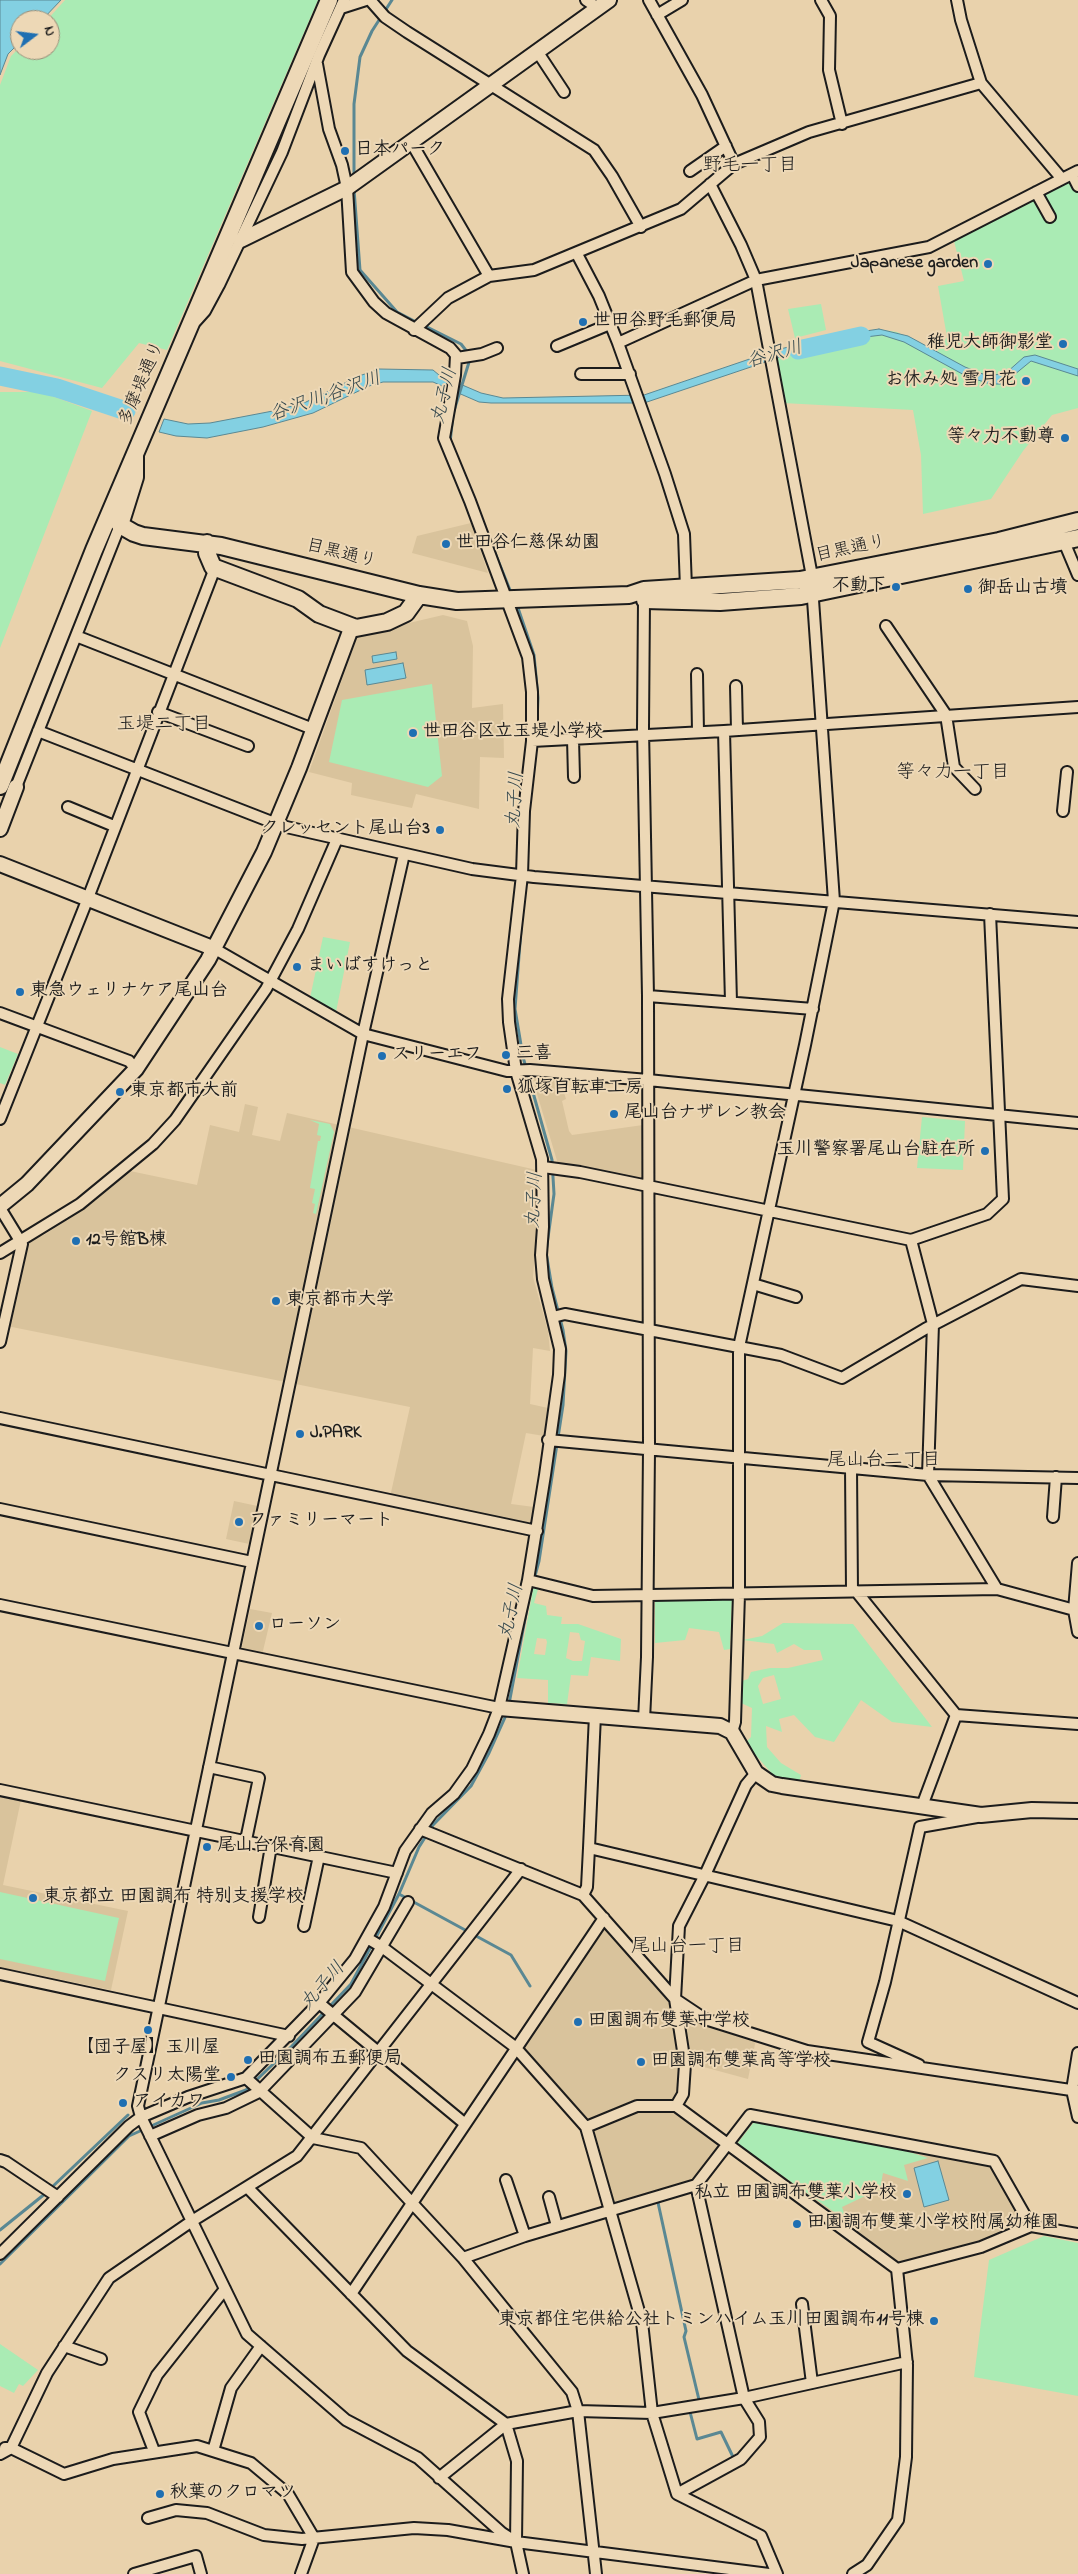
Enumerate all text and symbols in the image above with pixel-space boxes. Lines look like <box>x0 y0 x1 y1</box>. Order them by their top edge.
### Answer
north arrow <box>10 10 60 60</box>
text: N <box>38 24 60 39</box>
place label: 日本パーク <box>355 140 445 162</box>
marker: 日本パーク <box>339 145 351 157</box>
district label: 野毛一丁目 <box>703 156 797 178</box>
place label: Japanese garden <box>851 253 978 275</box>
marker: Japanese garden <box>982 258 994 270</box>
place label: 世田谷野毛郵便局 <box>593 311 737 333</box>
marker: 世田谷野毛郵便局 <box>577 316 589 328</box>
place label: 稚児大師御影堂 <box>927 333 1053 355</box>
water label: 谷沢川 <box>744 337 806 375</box>
street label: 多摩堤通り <box>115 338 171 430</box>
marker: 稚児大師御影堂 <box>1057 338 1069 350</box>
water label: 丸子川 <box>428 366 464 426</box>
water label: 谷沢川;谷沢川 <box>267 368 385 428</box>
place label: お休み処 雪月花 <box>886 370 1016 392</box>
marker: お休み処 雪月花 <box>1020 375 1032 387</box>
place label: 等々力不動尊 <box>947 427 1055 449</box>
marker: 等々力不動尊 <box>1059 432 1071 444</box>
street label: 目黒通り <box>814 532 888 568</box>
place label: 世田谷仁慈保幼園 <box>456 533 600 555</box>
street label: 目黒通り <box>303 536 379 574</box>
marker: 世田谷仁慈保幼園 <box>440 538 452 550</box>
place label: 不動下 <box>832 576 886 598</box>
place label: 御岳山古墳 <box>978 578 1068 600</box>
marker: 不動下 <box>890 581 902 593</box>
marker: 御岳山古墳 <box>962 583 974 595</box>
district label: 玉堤二丁目 <box>117 715 211 737</box>
place label: 世田谷区立玉堤小学校 <box>423 722 603 744</box>
marker: 世田谷区立玉堤小学校 <box>407 727 419 739</box>
district label: 等々力一丁目 <box>896 763 1010 785</box>
water label: 丸子川 <box>504 771 530 829</box>
place label: クレッセント尾山台3 <box>261 819 430 841</box>
marker: クレッセント尾山台3 <box>434 824 446 836</box>
place label: まいばすけっと <box>307 956 433 978</box>
marker: まいばすけっと <box>291 961 303 973</box>
place label: 東急ウェリナケア尾山台 <box>30 981 228 1003</box>
marker: 東急ウェリナケア尾山台 <box>14 986 26 998</box>
place label: 三喜 <box>516 1044 552 1066</box>
place label: スリーエフ <box>392 1045 482 1067</box>
marker: 三喜 <box>500 1049 512 1061</box>
marker: スリーエフ <box>376 1050 388 1062</box>
place label: 狐塚自転車工房 <box>517 1078 643 1100</box>
place label: 東京都市大前 <box>130 1081 238 1103</box>
marker: 狐塚自転車工房 <box>501 1083 513 1095</box>
marker: 東京都市大前 <box>114 1086 126 1098</box>
place label: 尾山台ナザレン教会 <box>624 1103 786 1125</box>
marker: 尾山台ナザレン教会 <box>608 1108 620 1120</box>
place label: 玉川警察署尾山台駐在所 <box>777 1140 975 1162</box>
marker: 玉川警察署尾山台駐在所 <box>979 1145 991 1157</box>
water label: 丸子川 <box>523 1171 549 1229</box>
place label: 12号館B棟 <box>86 1230 167 1252</box>
marker: 12号館B棟 <box>70 1235 82 1247</box>
place label: 東京都市大学 <box>286 1290 394 1312</box>
marker: 東京都市大学 <box>270 1295 282 1307</box>
place label: J.PARK <box>310 1423 362 1445</box>
marker: J.PARK <box>294 1428 306 1440</box>
district label: 尾山台二丁目 <box>827 1451 941 1473</box>
place label: ファミリーマート <box>249 1511 393 1533</box>
marker: ファミリーマート <box>233 1516 245 1528</box>
water label: 丸子川 <box>496 1582 530 1642</box>
place label: ローソン <box>269 1615 341 1637</box>
marker: ローソン <box>253 1620 265 1632</box>
place label: 尾山台保育園 <box>217 1836 325 1858</box>
marker: 尾山台保育園 <box>201 1841 213 1853</box>
place label: 東京都立 田園調布 特別支援学校 <box>43 1887 304 1909</box>
marker: 東京都立 田園調布 特別支援学校 <box>27 1892 39 1904</box>
district label: 尾山台一丁目 <box>631 1937 745 1959</box>
water label: 丸子川 <box>297 1958 351 2016</box>
place label: 田園調布雙葉中学校 <box>588 2011 750 2033</box>
marker: 田園調布雙葉中学校 <box>572 2016 584 2028</box>
marker: 【団子屋】玉川屋 <box>142 2024 154 2036</box>
place label: 【団子屋】玉川屋 <box>76 2038 220 2060</box>
place label: 田園調布五郵便局 <box>258 2049 402 2071</box>
place label: 田園調布雙葉高等学校 <box>651 2051 831 2073</box>
marker: 田園調布五郵便局 <box>242 2054 254 2066</box>
marker: 田園調布雙葉高等学校 <box>635 2056 647 2068</box>
place label: クスリ太陽堂 <box>113 2066 221 2088</box>
marker: クスリ太陽堂 <box>225 2071 237 2083</box>
place label: アイカワ <box>133 2092 205 2114</box>
marker: アイカワ <box>117 2097 129 2109</box>
place label: 私立 田園調布雙葉小学校 <box>695 2183 897 2205</box>
marker: 私立 田園調布雙葉小学校 <box>901 2188 913 2200</box>
place label: 田園調布雙葉小学校附属幼稚園 <box>807 2213 1059 2235</box>
marker: 田園調布雙葉小学校附属幼稚園 <box>791 2218 803 2230</box>
place label: 東京都住宅供給公社トミンハイム玉川田園調布11号棟 <box>499 2310 924 2332</box>
marker: 東京都住宅供給公社トミンハイム玉川田園調布11号棟 <box>928 2315 940 2327</box>
place label: 秋葉のクロマツ <box>170 2483 296 2505</box>
marker: 秋葉のクロマツ <box>154 2488 166 2500</box>

